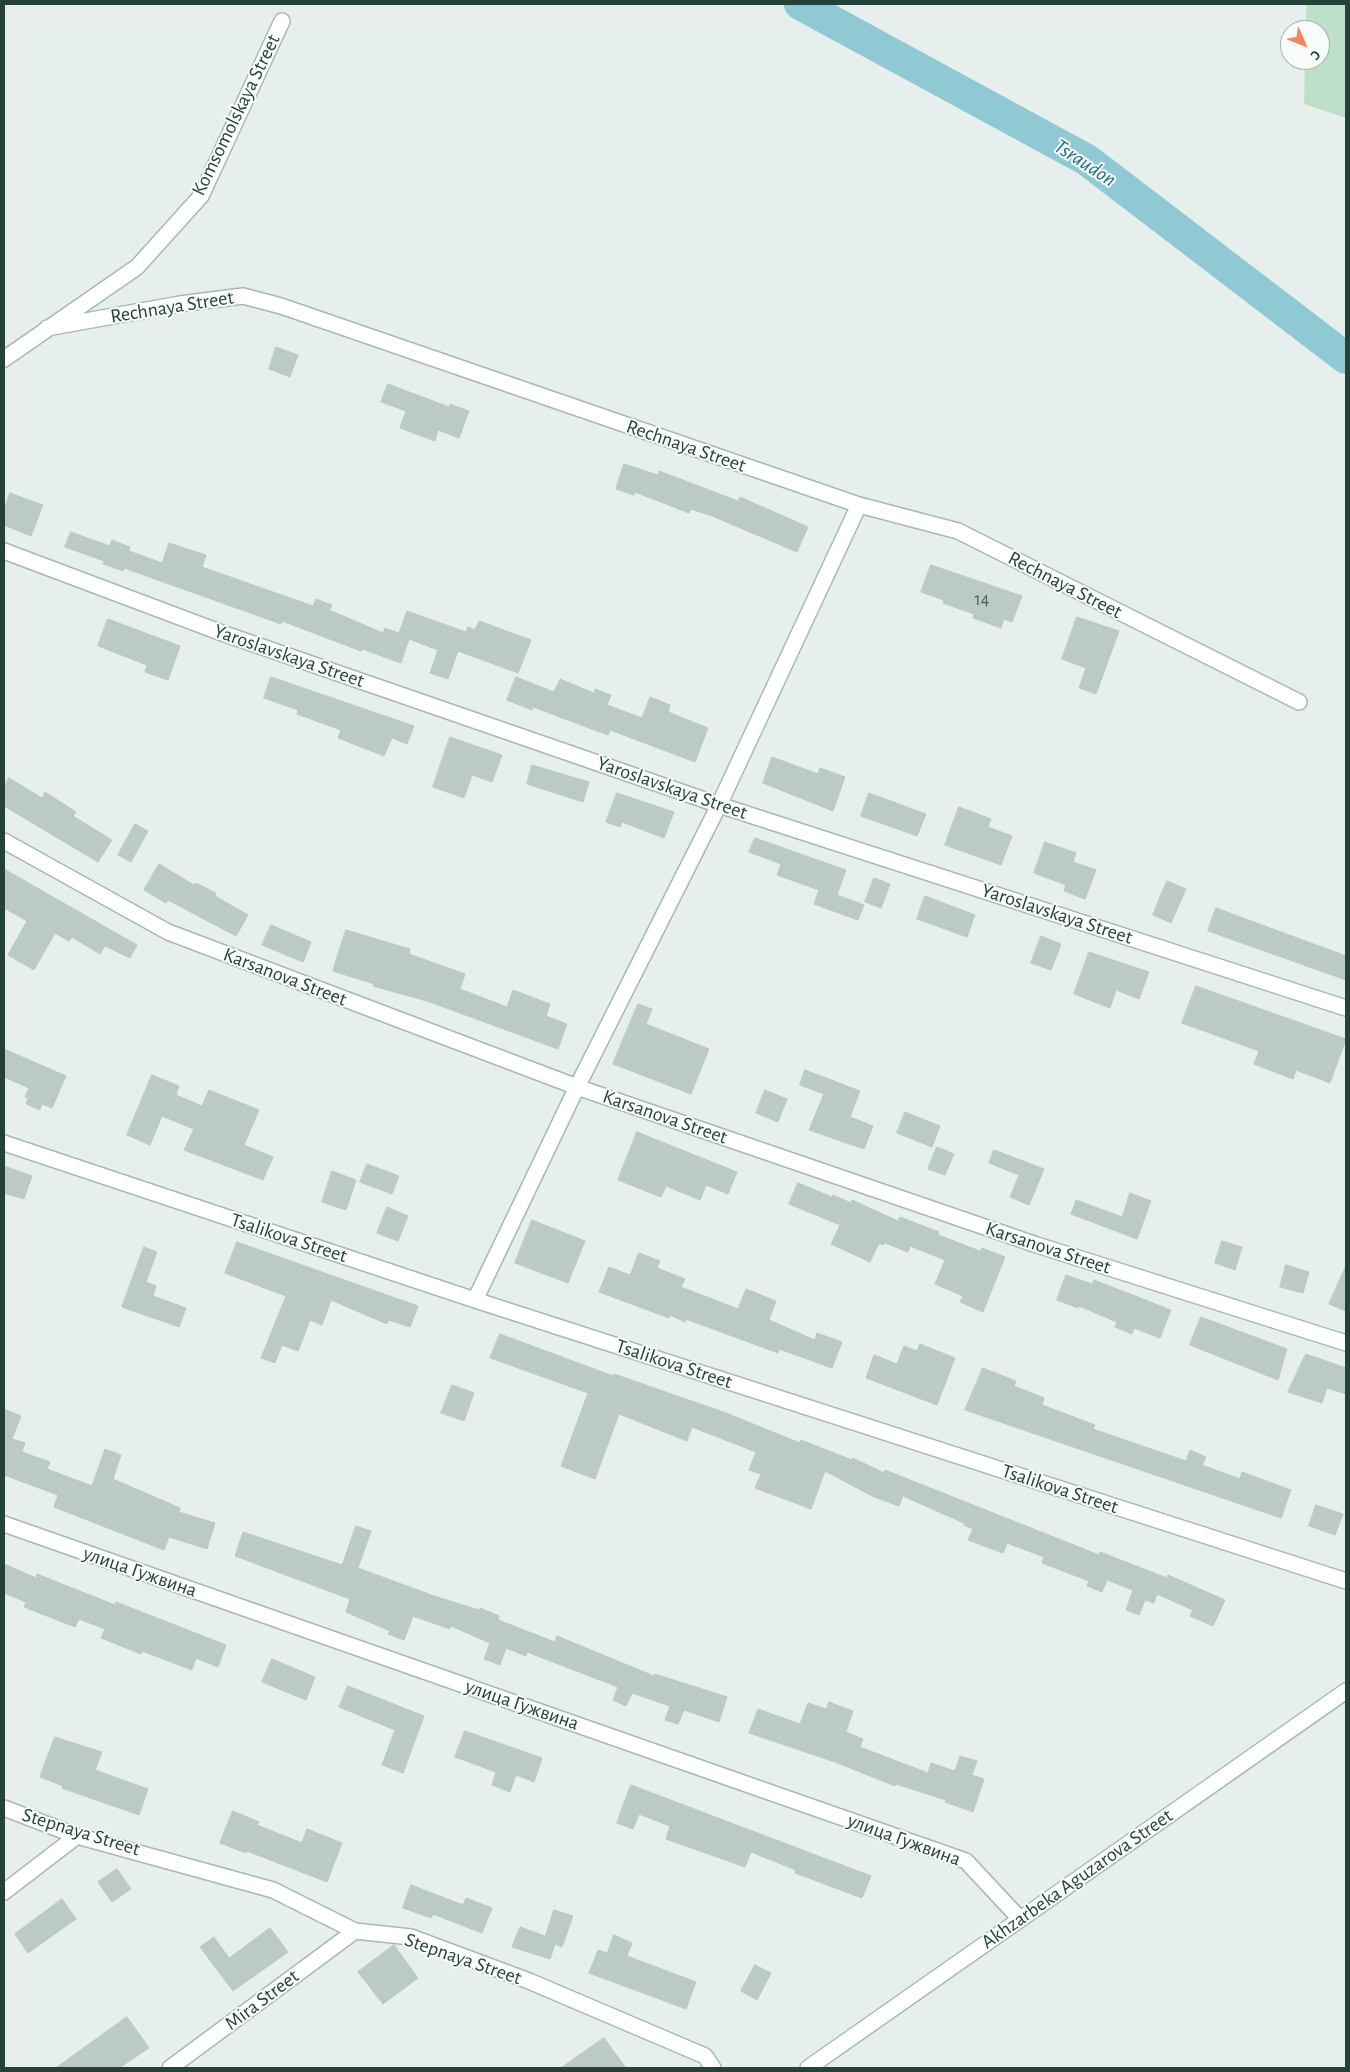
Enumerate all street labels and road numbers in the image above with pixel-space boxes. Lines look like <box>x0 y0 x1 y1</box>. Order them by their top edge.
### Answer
street label: Komsomolskaya Street <box>186 30 286 200</box>
street label: Rechnaya Street <box>109 285 235 329</box>
street label: Rechnaya Street <box>623 414 749 478</box>
street label: Rechnaya Street <box>1004 546 1126 624</box>
street label: Yaroslavskaya Street <box>211 619 367 693</box>
street label: Yaroslavskaya Street <box>594 751 750 825</box>
street label: Yaroslavskaya Street <box>978 878 1136 950</box>
street label: Karsanova Street <box>220 942 350 1012</box>
street label: Karsanova Street <box>599 1084 731 1150</box>
street label: Tsalikova Street <box>228 1208 350 1268</box>
street label: Karsanova Street <box>982 1216 1114 1280</box>
street label: Tsalikova Street <box>613 1334 735 1394</box>
street label: Tsalikova Street <box>999 1459 1121 1519</box>
street label: улица Гужвина <box>80 1541 200 1603</box>
street label: улица Гужвина <box>462 1674 582 1736</box>
street label: Stepnaya Street <box>19 1803 143 1861</box>
street label: Akhzarbeka Aguzarova Street <box>977 1804 1177 1954</box>
street label: улица Гужвина <box>844 1808 964 1872</box>
street label: Stepnaya Street <box>401 1928 525 1990</box>
street label: Mira Street <box>220 1964 304 2036</box>

